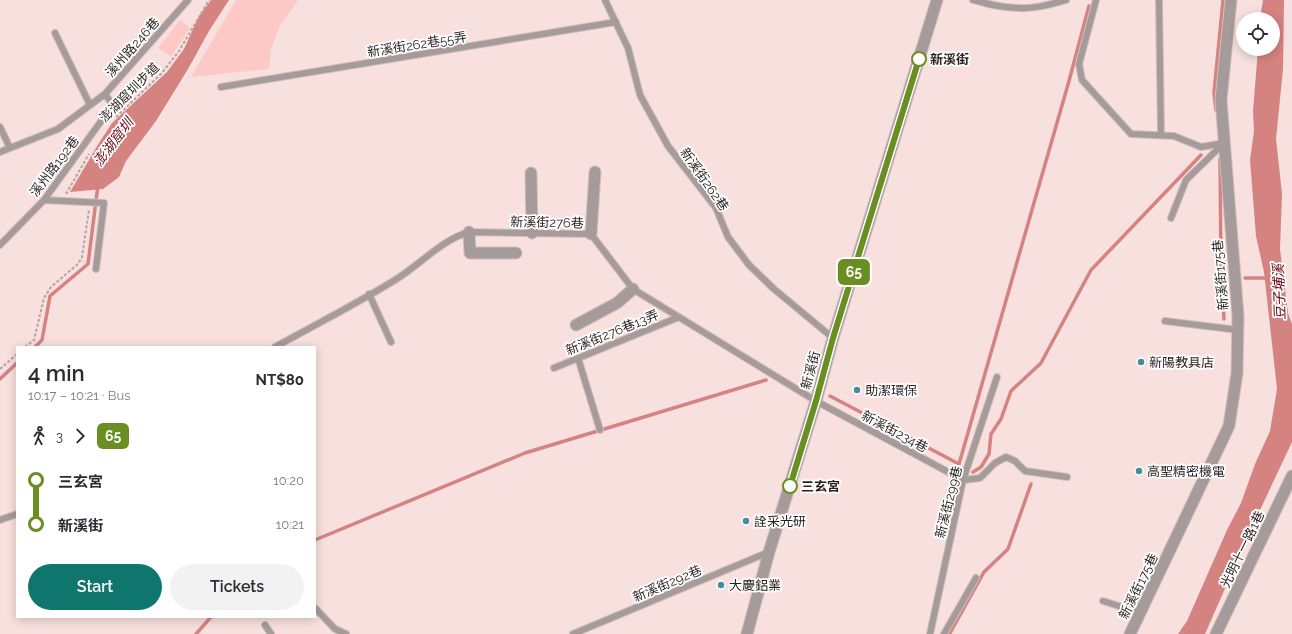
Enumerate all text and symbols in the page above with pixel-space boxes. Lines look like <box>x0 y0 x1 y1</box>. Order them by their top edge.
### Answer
map controls <box>1236 12 1280 56</box>
button: locate <box>1236 12 1280 56</box>
street label: 溪州路246巷 <box>103 15 162 80</box>
street label: 新溪街262巷55弄 <box>366 29 468 60</box>
marker: 新溪街 <box>911 51 927 67</box>
place label: 新溪街 <box>930 52 969 67</box>
street label: 澎湖窟圳步道 <box>96 59 162 125</box>
water label: 澎湖窟圳 <box>90 113 137 169</box>
street label: 溪州路192巷 <box>27 133 82 200</box>
street label: 新溪街262巷 <box>677 145 732 214</box>
street label: 新溪街276巷 <box>510 214 584 231</box>
street label: 新溪街175巷 <box>1210 239 1231 311</box>
line badge: 65 <box>836 259 872 285</box>
water label: 豆子埔溪 <box>1270 262 1288 320</box>
text: 65 <box>846 264 862 280</box>
street label: 新溪街276巷13弄 <box>563 307 661 358</box>
street label: 新溪街 <box>798 349 823 391</box>
place label: 新陽教具店 <box>1149 355 1214 370</box>
marker: 新陽教具店 <box>1136 357 1146 367</box>
text: 4 min <box>28 360 85 386</box>
text: NT$80 <box>255 371 304 389</box>
place label: 助潔環保 <box>865 383 917 398</box>
marker: 助潔環保 <box>852 385 862 395</box>
text: 10:17 – 10:21 · Bus <box>28 388 131 403</box>
street label: 新溪街234巷 <box>859 408 930 455</box>
icon: walk <box>28 425 50 447</box>
icon: forward <box>69 425 91 447</box>
text: 65 <box>105 428 121 444</box>
text: 3 <box>56 429 63 444</box>
street label: 新溪街299巷 <box>932 464 965 540</box>
place label: 高聖精密機電 <box>1147 464 1225 479</box>
marker: 高聖精密機電 <box>1134 466 1144 476</box>
text: 三玄宮 <box>58 473 103 491</box>
text: 10:20 <box>273 473 304 488</box>
marker: 三玄宮 <box>782 478 798 494</box>
place label: 三玄宮 <box>801 479 840 494</box>
street label: 光明十一路1巷 <box>1217 508 1268 590</box>
place label: 詮采光研 <box>754 514 806 529</box>
marker: 詮采光研 <box>741 516 751 526</box>
text: 新溪街 <box>58 517 103 535</box>
text: 10:21 <box>276 517 304 532</box>
street label: 新溪街175巷 <box>1116 551 1161 622</box>
street label: 新溪街292巷 <box>631 562 704 605</box>
button: Start <box>28 564 162 610</box>
button: Tickets <box>170 564 304 610</box>
place label: 大慶鋁業 <box>729 578 781 593</box>
marker: 大慶鋁業 <box>716 580 726 590</box>

